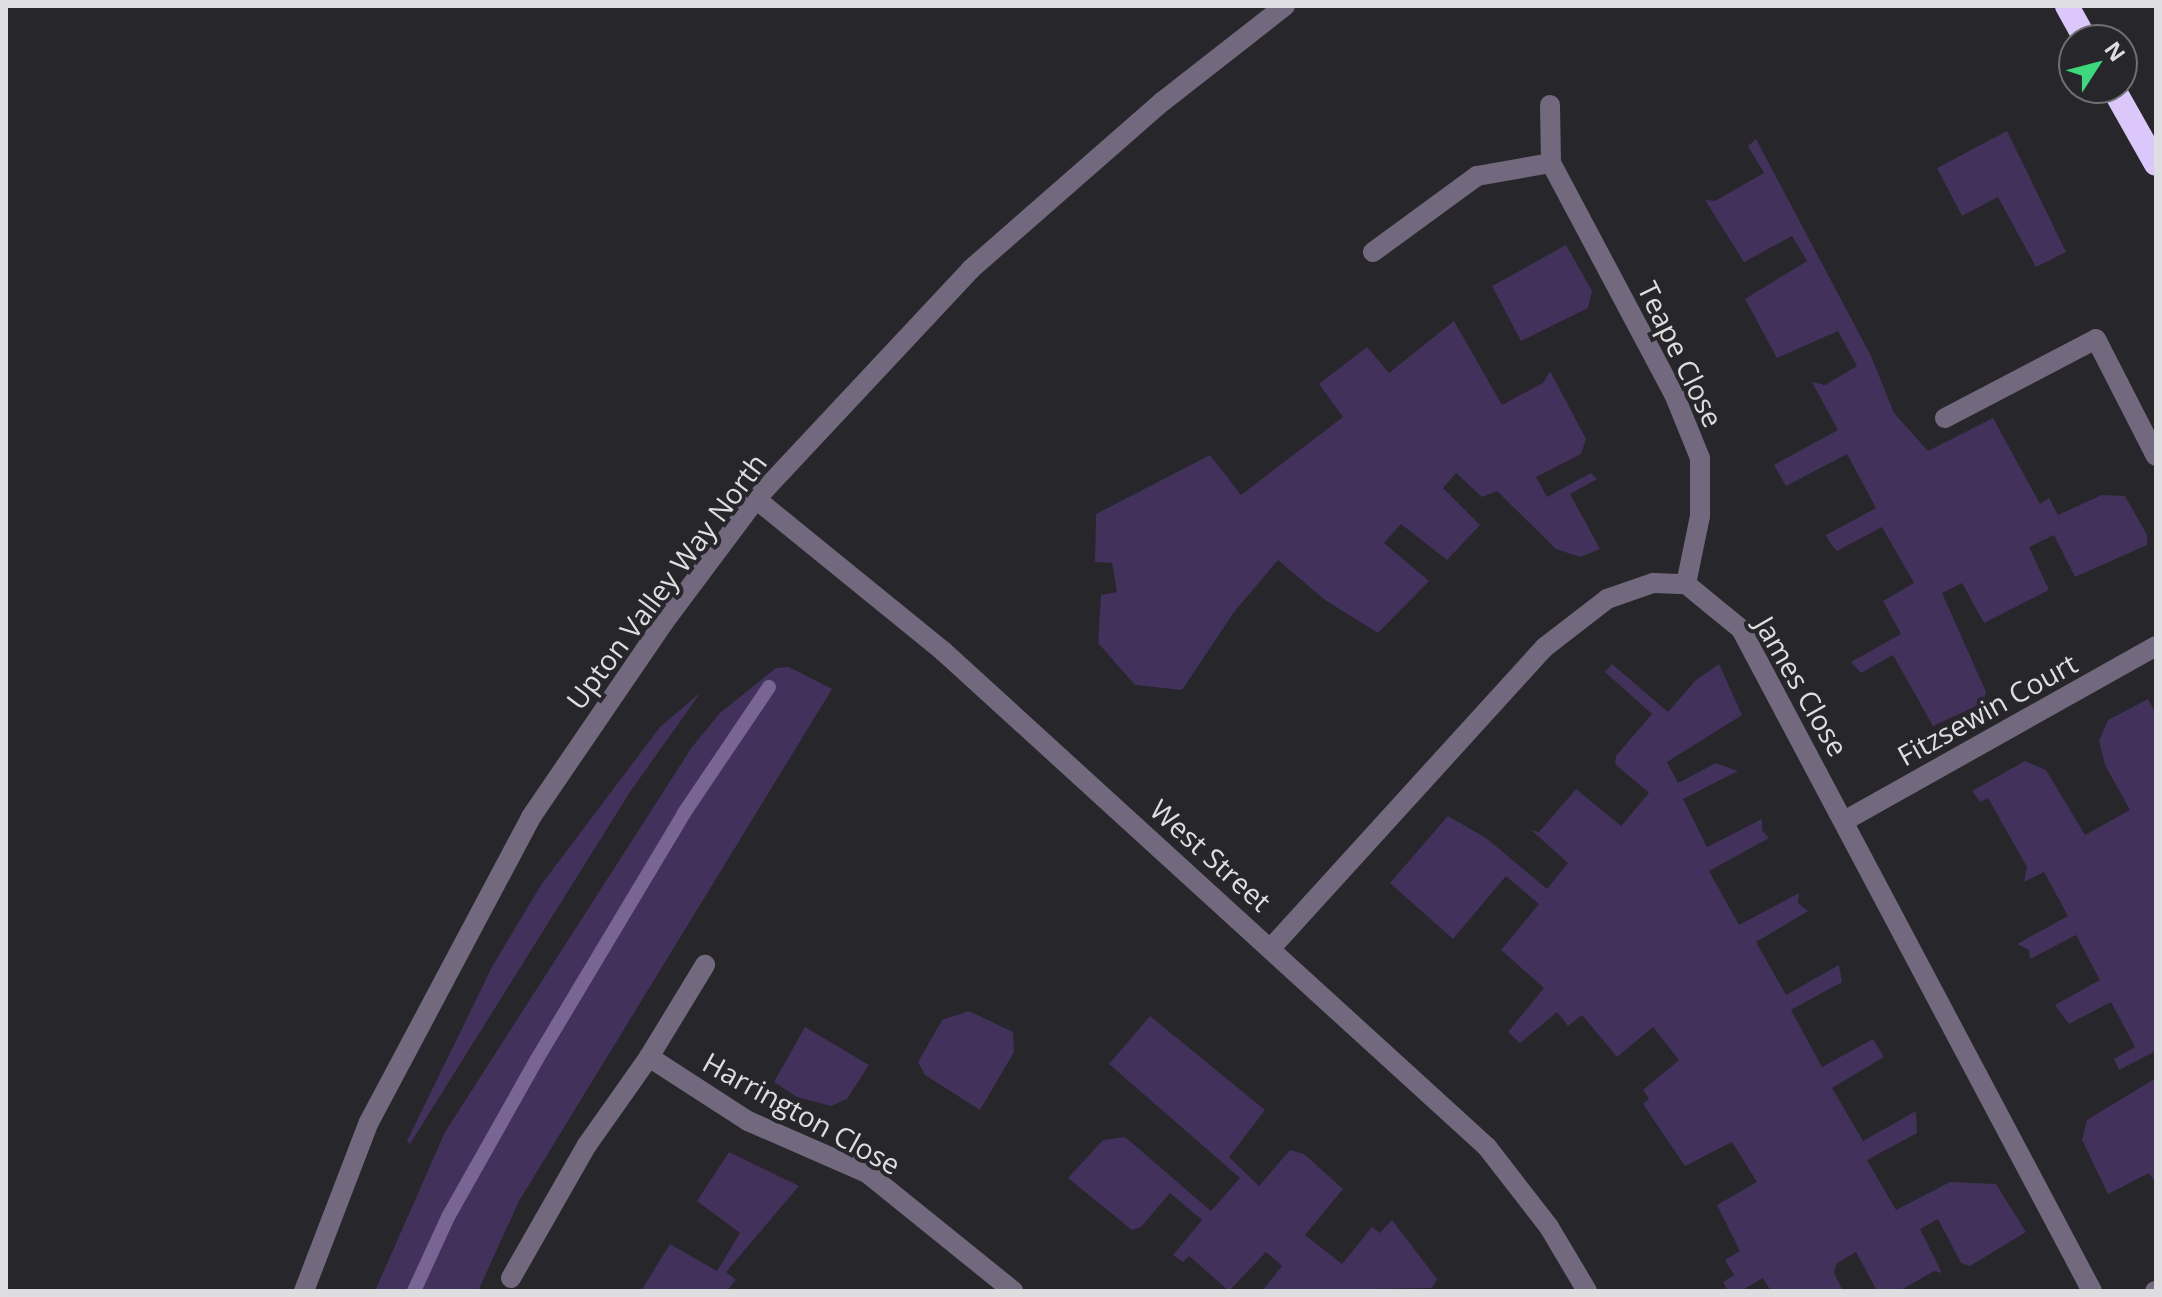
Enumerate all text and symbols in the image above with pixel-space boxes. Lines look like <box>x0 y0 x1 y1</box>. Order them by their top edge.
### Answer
north arrow <box>2058 24 2138 104</box>
text: N <box>2098 35 2133 67</box>
street label: Teape Close <box>1631 276 1731 432</box>
street label: Upton Valley Way North <box>559 447 773 715</box>
street label: James Close <box>1748 610 1856 762</box>
street label: Fitzsewin Court <box>1891 646 2083 772</box>
street label: West Street <box>1144 792 1278 918</box>
street label: Harrington Close <box>697 1045 907 1181</box>

